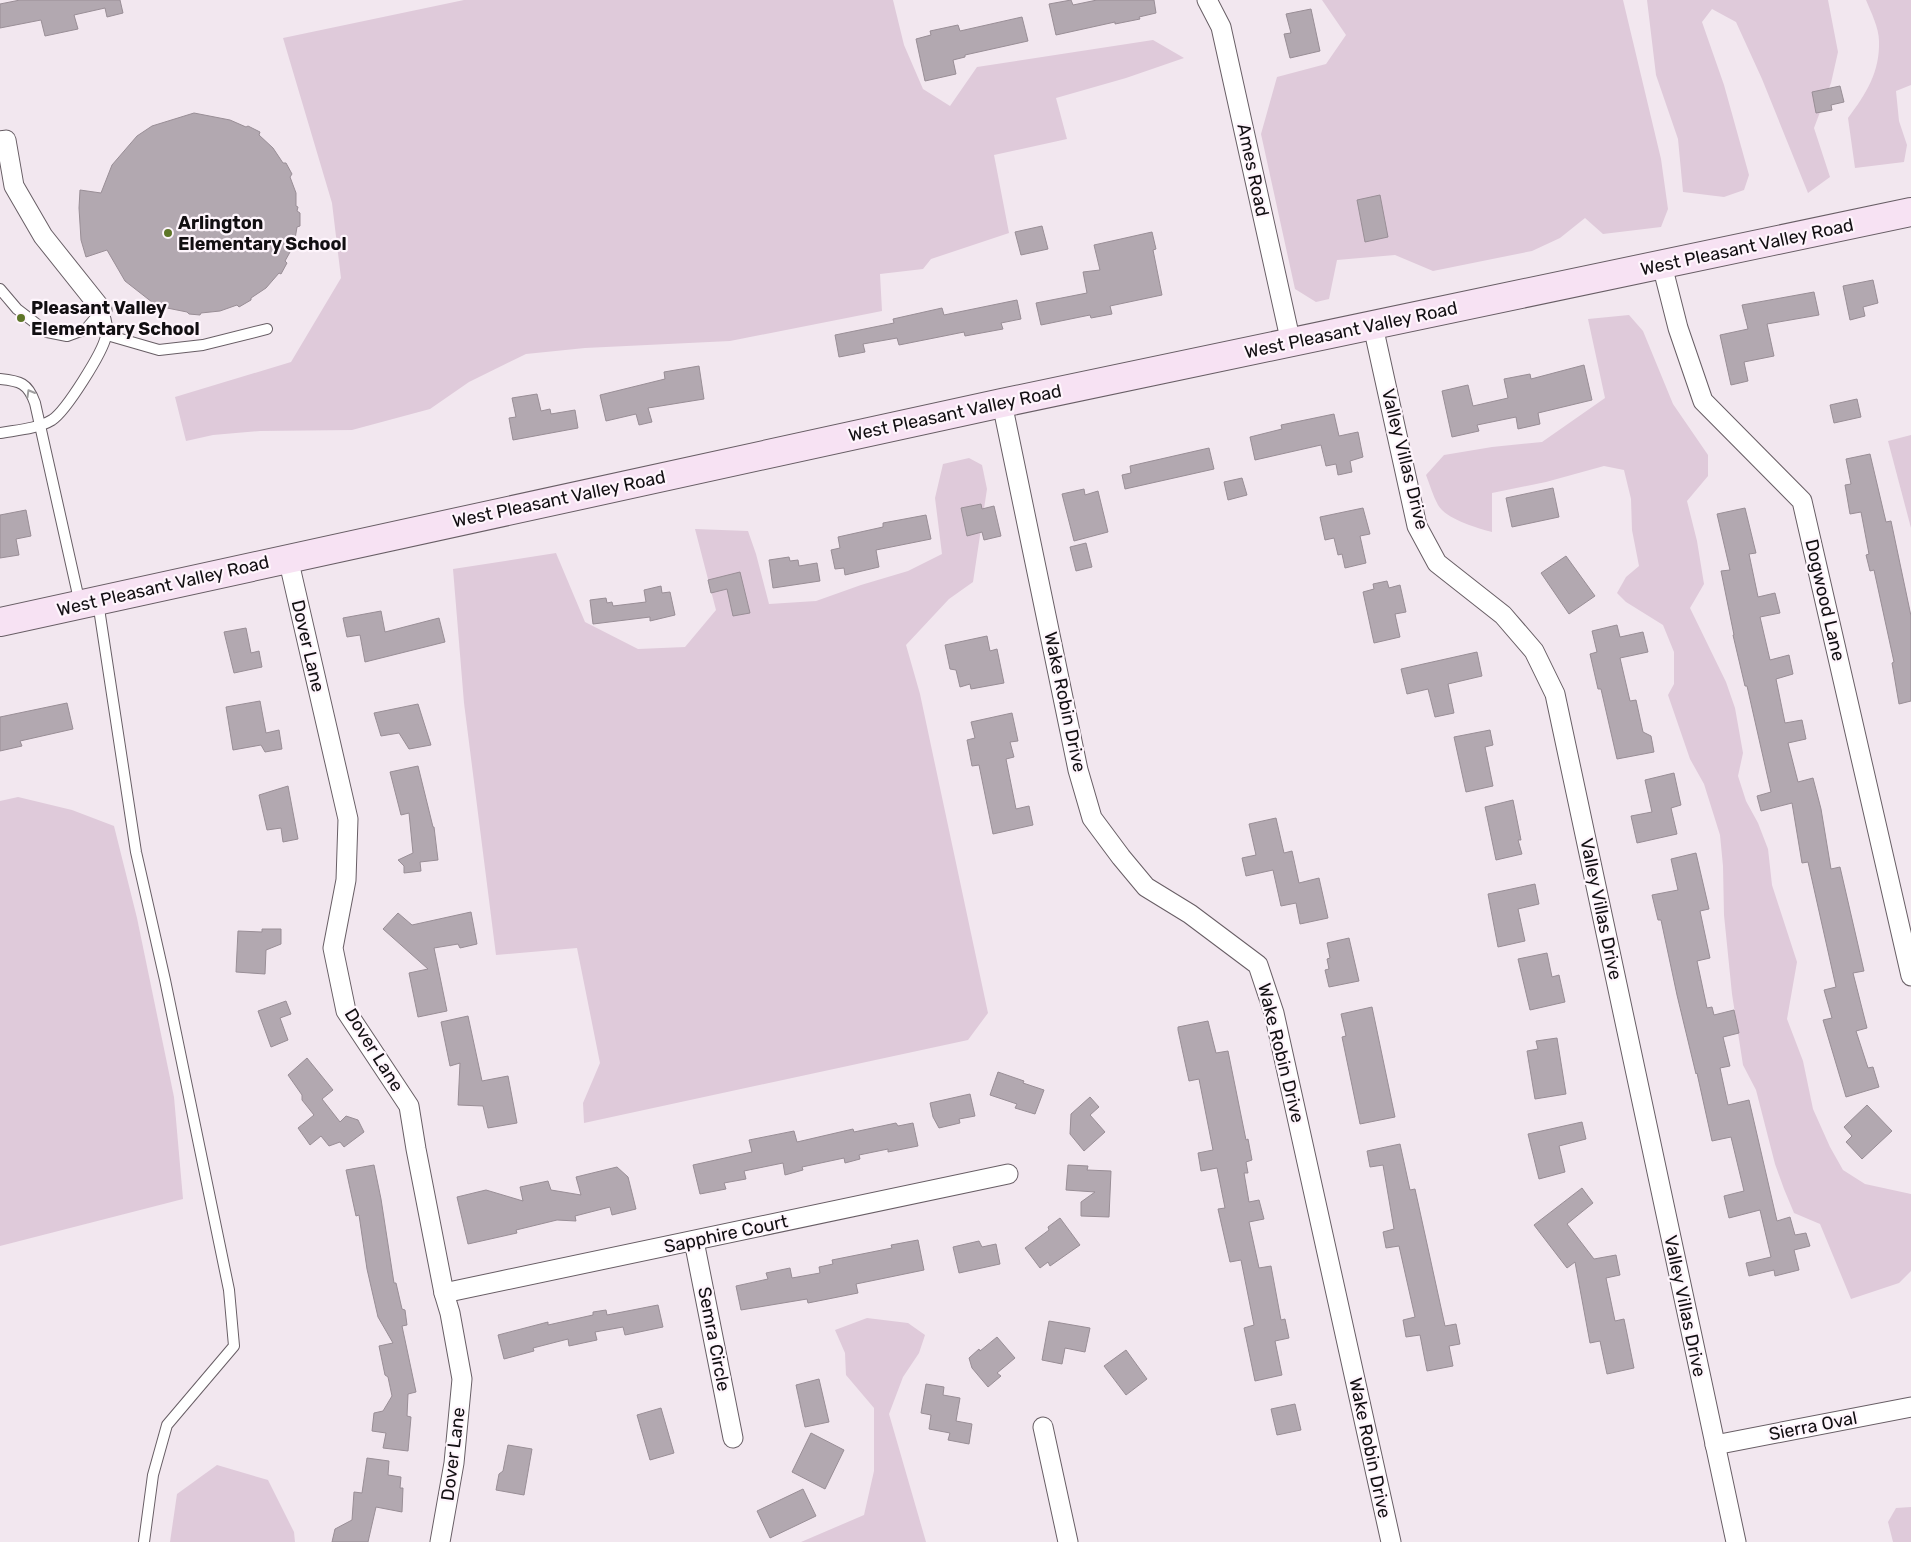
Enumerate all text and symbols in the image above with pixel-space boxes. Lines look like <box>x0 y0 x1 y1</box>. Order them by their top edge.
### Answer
street label: Ames Road <box>1232 122 1274 218</box>
place label: Arlington Elementary School <box>178 212 347 255</box>
street label: West Pleasant Valley Road <box>1638 214 1856 280</box>
marker: Arlington Elementary School <box>162 227 174 239</box>
place label: Pleasant Valley Elementary School <box>31 297 200 340</box>
street label: West Pleasant Valley Road <box>1242 297 1460 363</box>
marker: Pleasant Valley Elementary School <box>15 312 27 324</box>
street label: West Pleasant Valley Road <box>846 380 1064 446</box>
street label: Valley Villas Drive <box>1377 386 1433 532</box>
one-way arrow <box>26 389 36 398</box>
street label: West Pleasant Valley Road <box>450 466 668 532</box>
street label: Dogwood Lane <box>1800 537 1850 663</box>
street label: West Pleasant Valley Road <box>55 551 271 621</box>
street label: Dover Lane <box>287 598 329 694</box>
street label: Wake Robin Drive <box>1039 630 1091 774</box>
street label: Valley Villas Drive <box>1575 836 1627 982</box>
street label: Wake Robin Drive <box>1253 981 1309 1125</box>
street label: Dover Lane <box>340 1004 408 1096</box>
street label: Sapphire Court <box>662 1210 790 1258</box>
street label: Valley Villas Drive <box>1659 1233 1711 1379</box>
street label: Semra Circle <box>693 1285 735 1393</box>
street label: Wake Robin Drive <box>1344 1376 1396 1520</box>
street label: Dover Lane <box>436 1406 470 1502</box>
street label: Sierra Oval <box>1767 1407 1859 1445</box>

